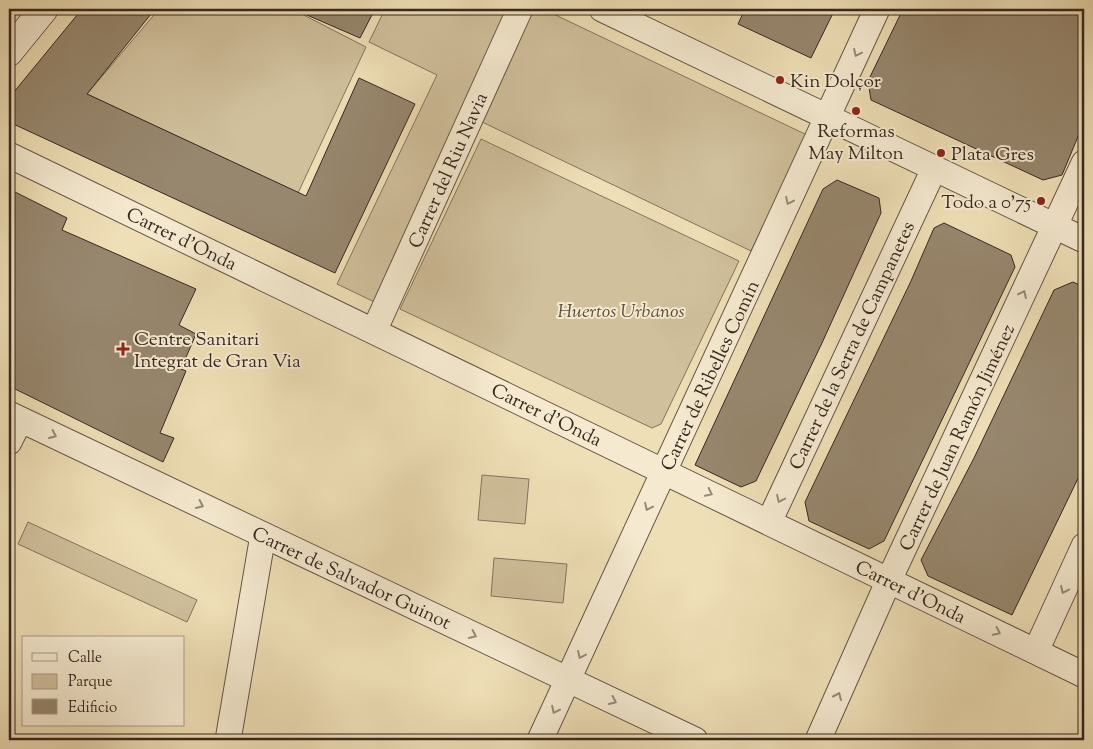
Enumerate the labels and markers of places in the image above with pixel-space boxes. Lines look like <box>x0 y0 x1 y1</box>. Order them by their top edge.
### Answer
place label: Kin Dolçor <box>790 69 881 96</box>
marker: Kin Dolçor <box>774 74 786 86</box>
marker: Reformas May Milton <box>850 105 862 117</box>
place label: Reformas May Milton <box>808 119 904 168</box>
place label: Plata Gres <box>951 142 1034 169</box>
marker: Plata Gres <box>935 147 947 159</box>
place label: Todo a 0'75 <box>941 190 1031 217</box>
marker: Todo a 0'75 <box>1035 195 1047 207</box>
place label: Centre Sanitari Integrat de Gran Via <box>134 327 301 376</box>
marker: Centre Sanitari Integrat de Gran Via <box>116 342 130 356</box>

